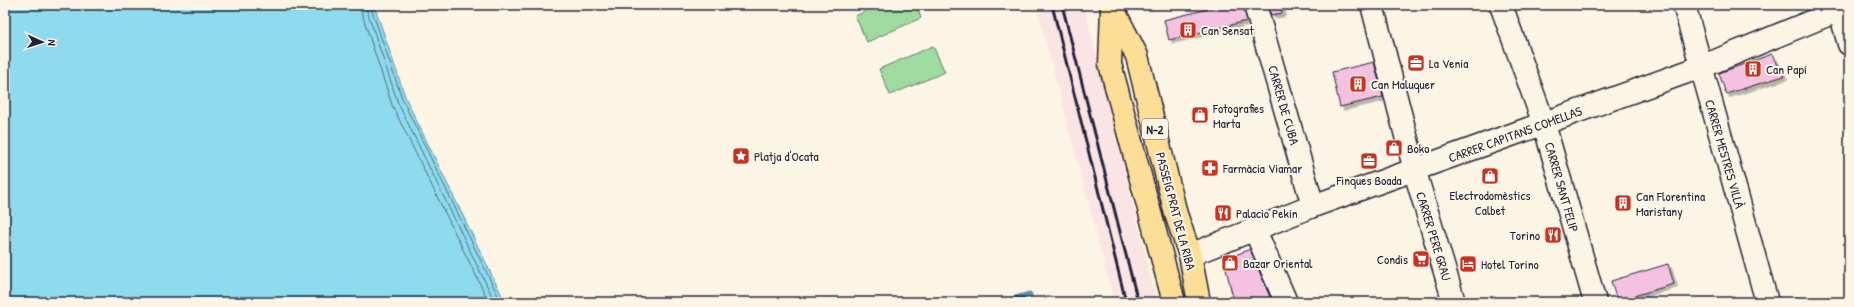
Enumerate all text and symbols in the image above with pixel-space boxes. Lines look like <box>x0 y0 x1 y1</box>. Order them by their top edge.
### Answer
building icon: Can Sensat <box>1178 20 1198 40</box>
place label: Can Sensat <box>1201 21 1254 39</box>
north arrow <box>22 22 62 62</box>
text: N <box>45 39 59 46</box>
office icon: La Venia <box>1406 53 1426 73</box>
place label: La Venia <box>1429 54 1468 72</box>
building icon: Can Papí <box>1743 59 1763 79</box>
place label: Can Papí <box>1766 60 1807 78</box>
street label: CARRER DE CUBA <box>1264 63 1304 148</box>
building icon: Can Maluquer <box>1348 74 1368 94</box>
place label: Can Maluquer <box>1371 75 1435 93</box>
street label: CARRER MESTRES VILLÀ <box>1701 97 1749 211</box>
place label: Fotografies Marta <box>1212 99 1264 132</box>
street label: CARRER CAPITANS COMELLAS <box>1446 101 1584 167</box>
shop icon: Fotografies Marta <box>1190 105 1210 125</box>
road number: N-2 <box>1142 119 1168 139</box>
shop icon: Boko <box>1384 138 1404 158</box>
place label: Boko <box>1407 139 1429 157</box>
street label: CARRER SANT FELIP <box>1541 140 1583 234</box>
place icon: Platja d'Ocata <box>731 146 751 166</box>
place label: Platja d'Ocata <box>754 147 819 165</box>
street label: PASSEIG PRAT DE LA RIBA <box>1152 150 1201 272</box>
office icon: Finques Boada <box>1359 151 1379 171</box>
pharmacy icon: Farmàcia Viamar <box>1200 158 1220 178</box>
place label: Farmàcia Viamar <box>1222 159 1302 177</box>
shop icon: Electrodomèstics Calbet <box>1480 166 1500 186</box>
place label: Finques Boada <box>1335 171 1402 189</box>
place label: Electrodomèstics Calbet <box>1450 186 1530 219</box>
place label: Can Florentina Maristany <box>1636 187 1705 220</box>
street label: CARRER PERE GRAU <box>1412 189 1456 283</box>
building icon: Can Florentina Maristany <box>1613 193 1633 213</box>
restaurant icon: Palacio Pekín <box>1213 203 1233 223</box>
place label: Palacio Pekín <box>1236 204 1298 222</box>
restaurant icon: Torino <box>1543 225 1563 245</box>
place label: Torino <box>1510 226 1540 244</box>
supermarket icon: Condis <box>1411 249 1431 269</box>
place label: Condis <box>1377 250 1408 268</box>
shop icon: Bazar Oriental <box>1220 253 1240 273</box>
place label: Bazar Oriental <box>1243 254 1313 272</box>
hotel icon: Hotel Torino <box>1458 254 1478 274</box>
place label: Hotel Torino <box>1481 255 1539 273</box>

